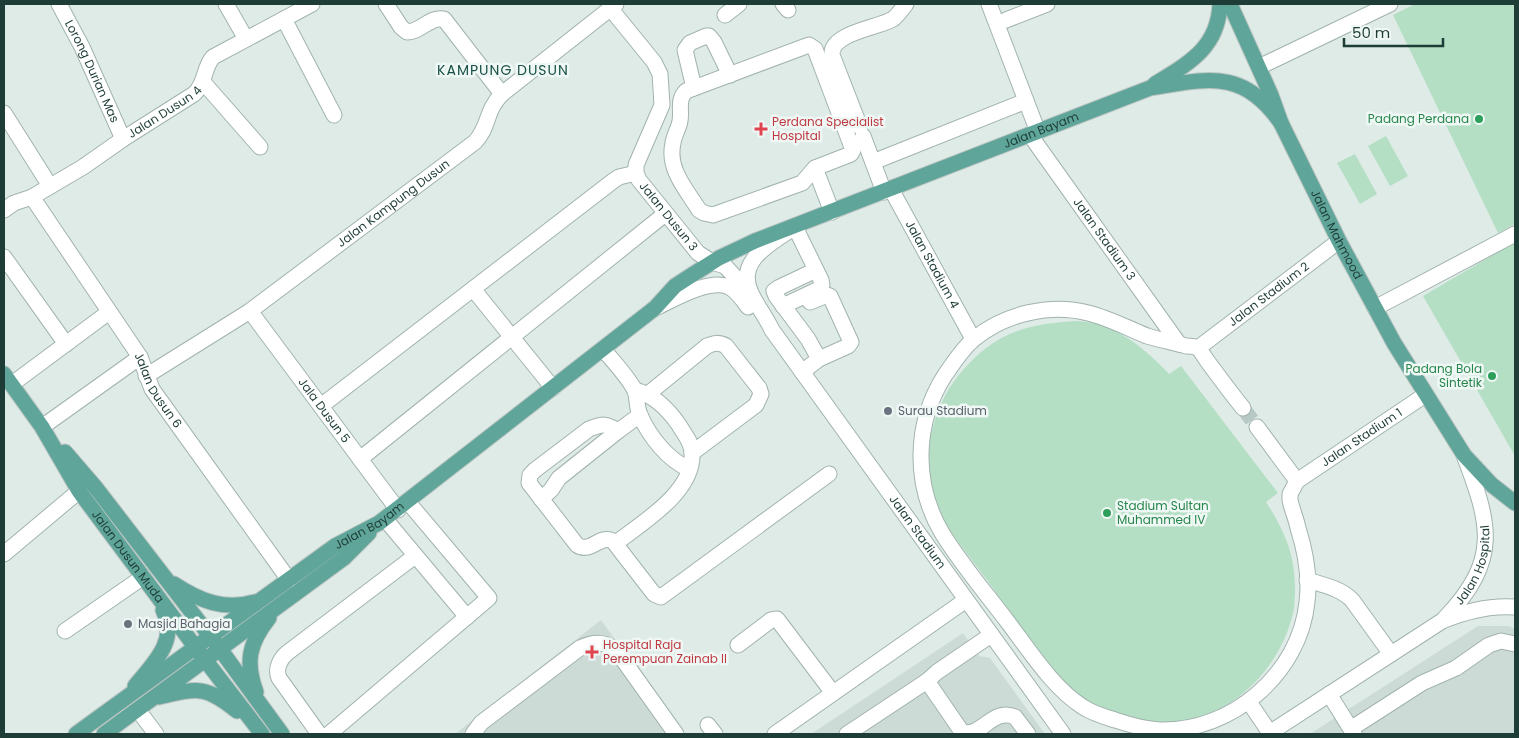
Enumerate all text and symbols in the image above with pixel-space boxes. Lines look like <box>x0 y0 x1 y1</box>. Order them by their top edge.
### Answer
scale bar <box>1344 15 1443 47</box>
street label: Lorong Durian Mas <box>61 17 124 125</box>
text: 50 m <box>1352 22 1390 43</box>
district label: KAMPUNG DUSUN <box>437 60 569 80</box>
street label: Jalan Dusun 4 <box>124 82 206 142</box>
street label: Jalan Bayam <box>1001 108 1081 152</box>
place label: Padang Perdana <box>1368 110 1469 127</box>
place label: Perdana Specialist Hospital <box>772 113 884 144</box>
marker: Padang Perdana <box>1473 113 1485 125</box>
marker: Perdana Specialist Hospital <box>754 122 768 136</box>
street label: Jalan Kampung Dusun <box>333 155 453 251</box>
street label: Jalan Dusun 3 <box>636 178 702 254</box>
street label: Jalan Mahmood <box>1307 187 1367 282</box>
street label: Jalan Stadium 3 <box>1069 194 1140 284</box>
street label: Jalan Stadium 4 <box>902 217 964 312</box>
street label: Jalan Stadium 2 <box>1225 258 1313 330</box>
street label: Jalan Dusun 6 <box>131 348 186 431</box>
place label: Padang Bola Sintetik <box>1406 360 1483 391</box>
marker: Padang Bola Sintetik <box>1486 370 1498 382</box>
street label: Jala Dusun 5 <box>294 374 354 446</box>
place label: Surau Stadium <box>898 402 987 419</box>
street label: Jalan Stadium 1 <box>1318 404 1405 470</box>
marker: Surau Stadium <box>882 405 894 417</box>
street label: Jalan Stadium <box>886 491 950 572</box>
place label: Stadium Sultan Muhammed IV <box>1117 497 1209 528</box>
street label: Jalan Bayam <box>331 498 408 553</box>
street label: Jalan Dusun Muda <box>88 506 169 606</box>
marker: Stadium Sultan Muhammed IV <box>1101 507 1113 519</box>
street label: Jalan Hospital <box>1451 524 1493 608</box>
place label: Masjid Bahagia <box>138 615 230 632</box>
marker: Masjid Bahagia <box>122 618 134 630</box>
place label: Hospital Raja Perempuan Zainab II <box>603 636 727 667</box>
marker: Hospital Raja Perempuan Zainab II <box>585 645 599 659</box>

